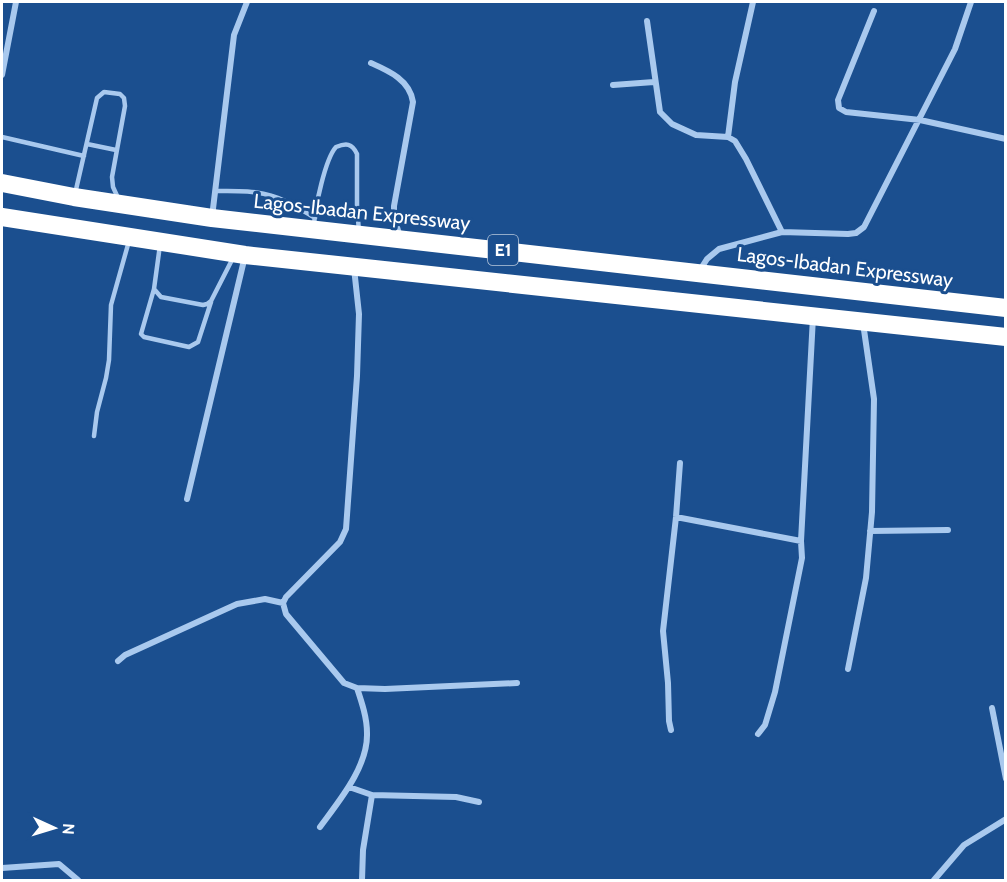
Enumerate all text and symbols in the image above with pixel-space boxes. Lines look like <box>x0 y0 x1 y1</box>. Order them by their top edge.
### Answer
street label: Lagos-Ibadan Expressway <box>253 189 471 235</box>
road number: E1 <box>488 235 518 265</box>
street label: Lagos-Ibadan Expressway <box>736 242 954 292</box>
north arrow <box>24 798 84 858</box>
text: N <box>59 823 78 835</box>

